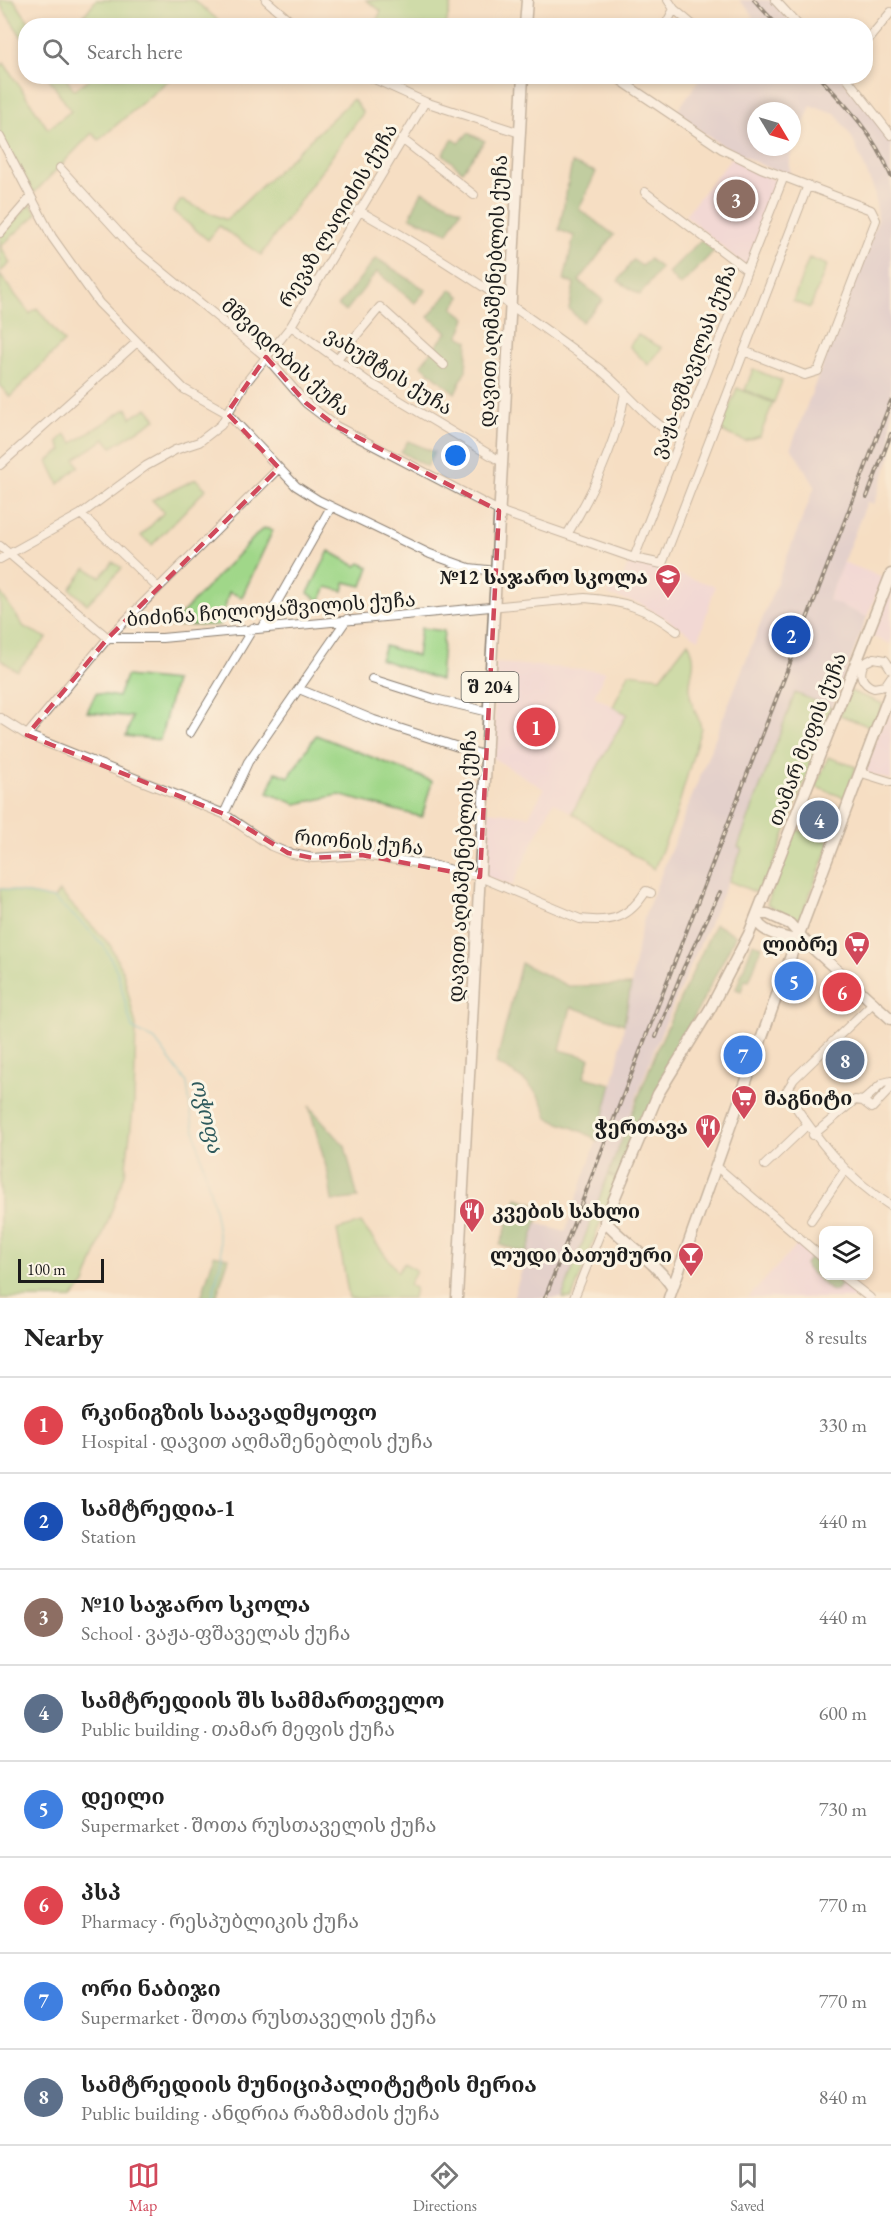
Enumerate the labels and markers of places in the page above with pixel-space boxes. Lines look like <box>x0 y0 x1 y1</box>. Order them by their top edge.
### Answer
pin: 3 <box>716 176 756 222</box>
school or university icon: №12 საჯარო სკოლა <box>653 562 683 600</box>
place label: №12 საჯარო სკოლა <box>440 564 648 590</box>
pin: 2 <box>772 612 810 658</box>
pin: 1 <box>516 704 556 750</box>
pin: 4 <box>800 798 838 842</box>
supermarket icon: ლიბრე <box>842 929 872 967</box>
place label: ლიბრე <box>762 931 838 957</box>
pin: 5 <box>774 958 814 1004</box>
pin: 6 <box>822 970 862 1014</box>
pin: 7 <box>724 1032 762 1078</box>
pin: 8 <box>826 1038 864 1082</box>
supermarket icon: მაგნიტი <box>729 1083 759 1121</box>
place label: მაგნიტი <box>764 1085 852 1111</box>
restaurant icon: ჭერთავა <box>693 1112 723 1150</box>
place label: ჭერთავა <box>594 1114 688 1140</box>
restaurant icon: კვების სახლი <box>457 1196 487 1234</box>
place label: კვების სახლი <box>492 1198 640 1224</box>
bar icon: ლუდი ბათუმური <box>676 1240 706 1278</box>
place label: ლუდი ბათუმური <box>490 1242 672 1268</box>

